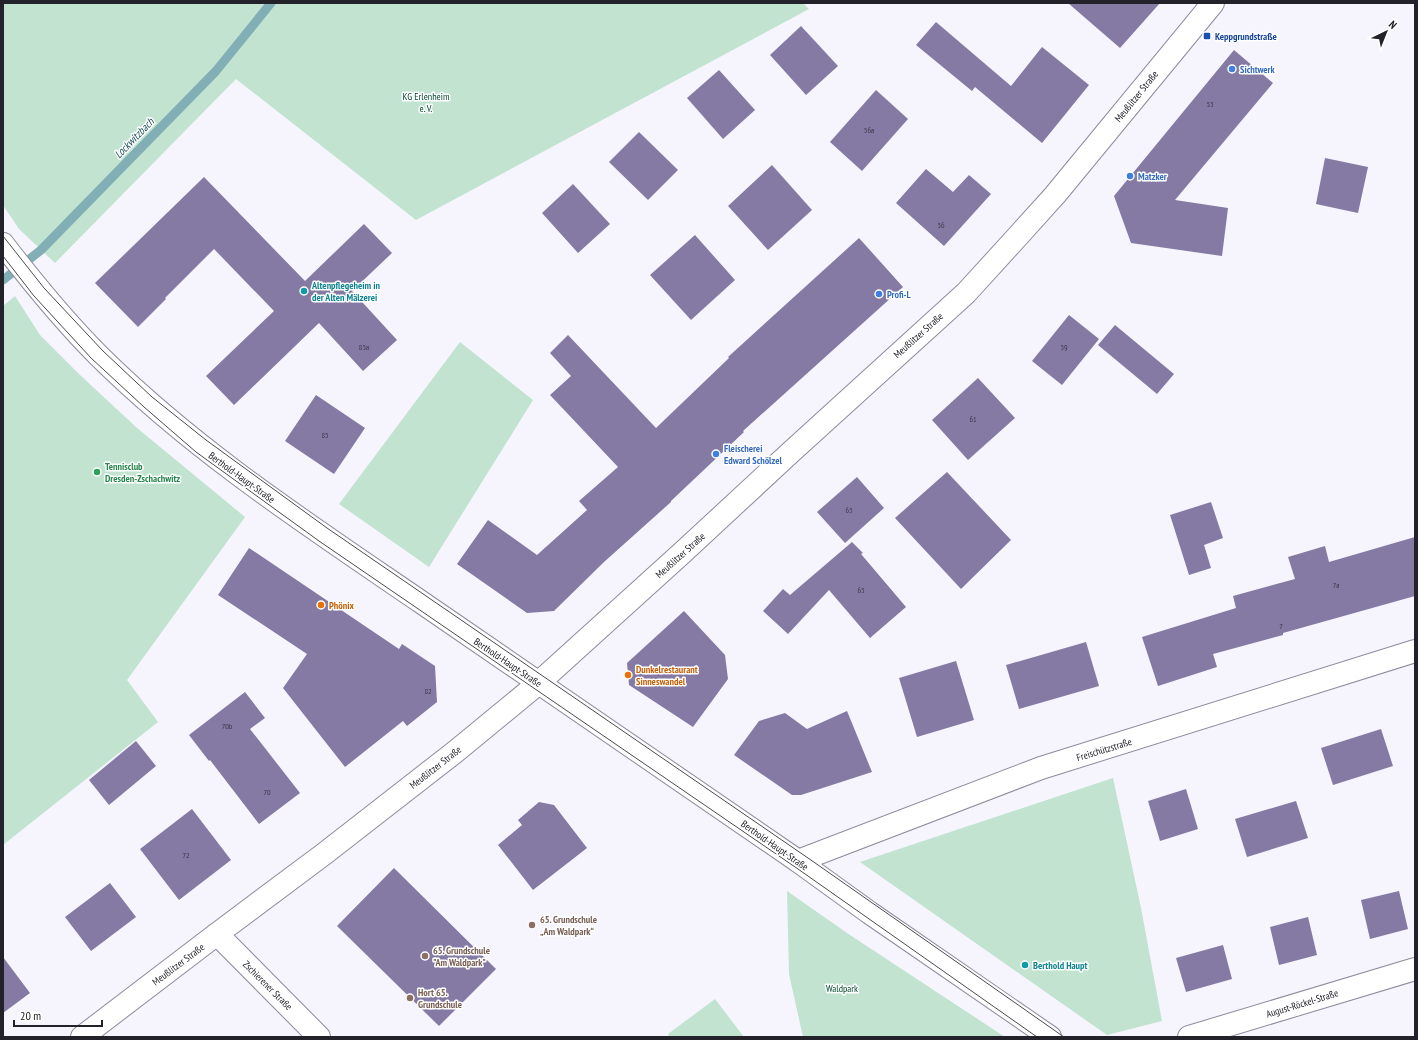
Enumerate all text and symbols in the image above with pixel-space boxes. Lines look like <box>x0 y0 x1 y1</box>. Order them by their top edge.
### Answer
north arrow <box>1366 12 1406 52</box>
text: N <box>1386 18 1400 32</box>
place label: Keppgrundstraße <box>1215 30 1277 43</box>
marker: Keppgrundstraße <box>1202 31 1212 41</box>
place label: Sichtwerk <box>1240 63 1275 76</box>
marker: Sichtwerk <box>1227 64 1237 74</box>
street label: Meußlitzer Straße <box>1112 68 1161 125</box>
park label: KG Erlenheim e. V. <box>403 90 449 115</box>
house number: 53 <box>1206 99 1214 109</box>
water label: Lockwitzbach <box>111 114 157 161</box>
house number: 56a <box>864 125 874 135</box>
place label: Matzker <box>1138 170 1167 183</box>
marker: Matzker <box>1125 171 1135 181</box>
house number: 56 <box>937 220 945 230</box>
place label: Altenpflegeheim in der Alten Mälzerei <box>311 279 380 304</box>
marker: Altenpflegeheim in der Alten Mälzerei <box>299 286 309 296</box>
place label: Profi-L <box>887 288 912 301</box>
marker: Profi-L <box>874 289 884 299</box>
street label: Meußlitzer Straße <box>891 310 946 361</box>
house number: 85a <box>359 342 369 352</box>
house number: 59 <box>1060 342 1068 352</box>
house number: 61 <box>969 414 977 424</box>
house number: 85 <box>321 430 329 440</box>
place label: Fleischerei Edward Schölzel <box>724 442 783 467</box>
street label: Berthold-Haupt-Straße <box>206 449 278 506</box>
marker: Fleischerei Edward Schölzel <box>711 449 721 459</box>
place label: Tennisclub Dresden-Zschachwitz <box>105 460 180 485</box>
marker: Tennisclub Dresden-Zschachwitz <box>92 467 102 477</box>
house number: 63 <box>845 505 853 515</box>
street label: Meußlitzer Straße <box>653 530 708 581</box>
house number: 7a <box>1333 580 1339 590</box>
house number: 63 <box>857 585 865 595</box>
place label: Phönix <box>329 599 354 612</box>
marker: Phönix <box>316 600 326 610</box>
house number: 7 <box>1279 621 1283 631</box>
street label: Berthold-Haupt-Straße <box>471 635 544 690</box>
place label: Dunkelrestaurant Sinneswandel <box>636 663 698 688</box>
marker: Dunkelrestaurant Sinneswandel <box>623 670 633 680</box>
house number: 82 <box>424 686 432 696</box>
house number: 70b <box>222 721 233 731</box>
street label: Freischützstraße <box>1075 735 1133 764</box>
street label: Meußlitzer Straße <box>407 743 464 792</box>
house number: 70 <box>263 787 271 797</box>
street label: Berthold-Haupt-Straße <box>739 817 811 873</box>
house number: 72 <box>182 850 190 860</box>
place label: 65. Grundschule „Am Waldpark“ <box>540 913 597 938</box>
marker: 65. Grundschule „Am Waldpark“ <box>527 920 537 930</box>
street label: Meußlitzer Straße <box>150 940 207 988</box>
place label: 65. Grundschule "Am Waldpark" <box>433 944 490 969</box>
marker: 65. Grundschule "Am Waldpark" <box>420 951 430 961</box>
street label: Zschierener Straße <box>240 958 295 1013</box>
place label: Berthold Haupt <box>1033 959 1088 972</box>
marker: Berthold Haupt <box>1020 960 1030 970</box>
park label: Waldpark <box>826 982 858 995</box>
place label: Hort 65. Grundschule <box>418 986 462 1011</box>
street label: August-Röckel-Straße <box>1264 986 1340 1021</box>
marker: Hort 65. Grundschule <box>405 993 415 1003</box>
scale bar <box>14 1002 102 1028</box>
text: 20 m <box>20 1008 41 1023</box>

